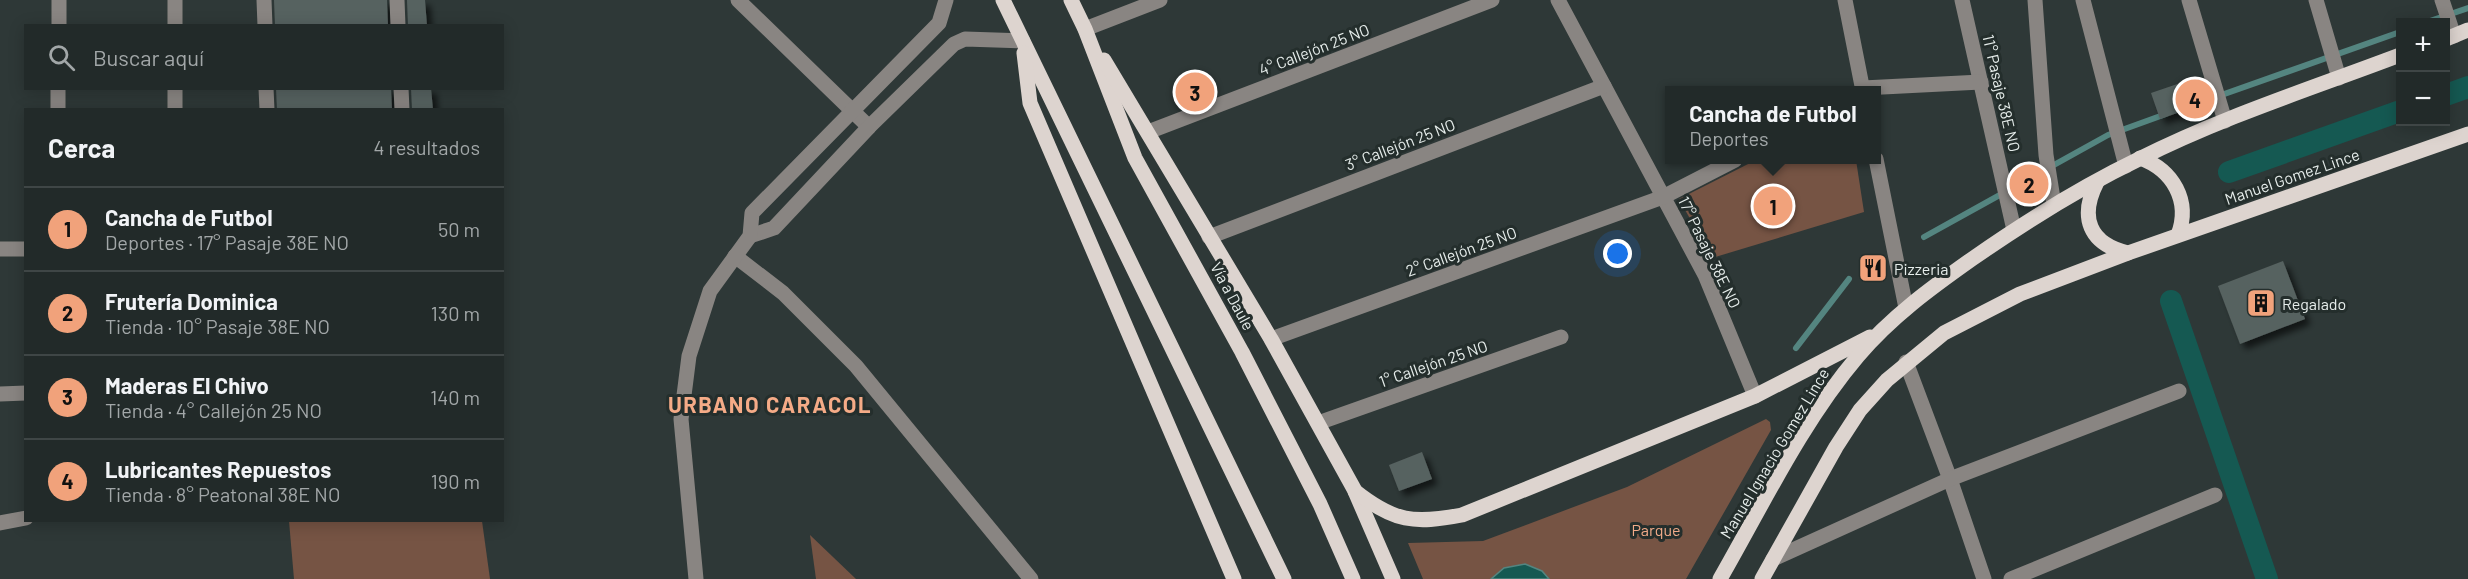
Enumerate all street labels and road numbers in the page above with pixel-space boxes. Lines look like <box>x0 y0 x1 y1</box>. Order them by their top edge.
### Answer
street label: 4° Callejón 25 NO <box>1256 19 1372 79</box>
street label: 11° Pasaje 38E NO <box>1979 32 2025 154</box>
street label: 3° Callejón 25 NO <box>1342 114 1458 174</box>
street label: Manuel Gomez Lince <box>2222 144 2362 208</box>
street label: 17° Pasaje 38E NO <box>1675 193 1745 311</box>
street label: 2° Callejón 25 NO <box>1403 222 1519 280</box>
street label: Vía a Daule <box>1207 259 1259 333</box>
street label: 1° Callejón 25 NO <box>1376 336 1490 390</box>
street label: Manuel Ignacio Gomez Lince <box>1716 365 1832 541</box>

